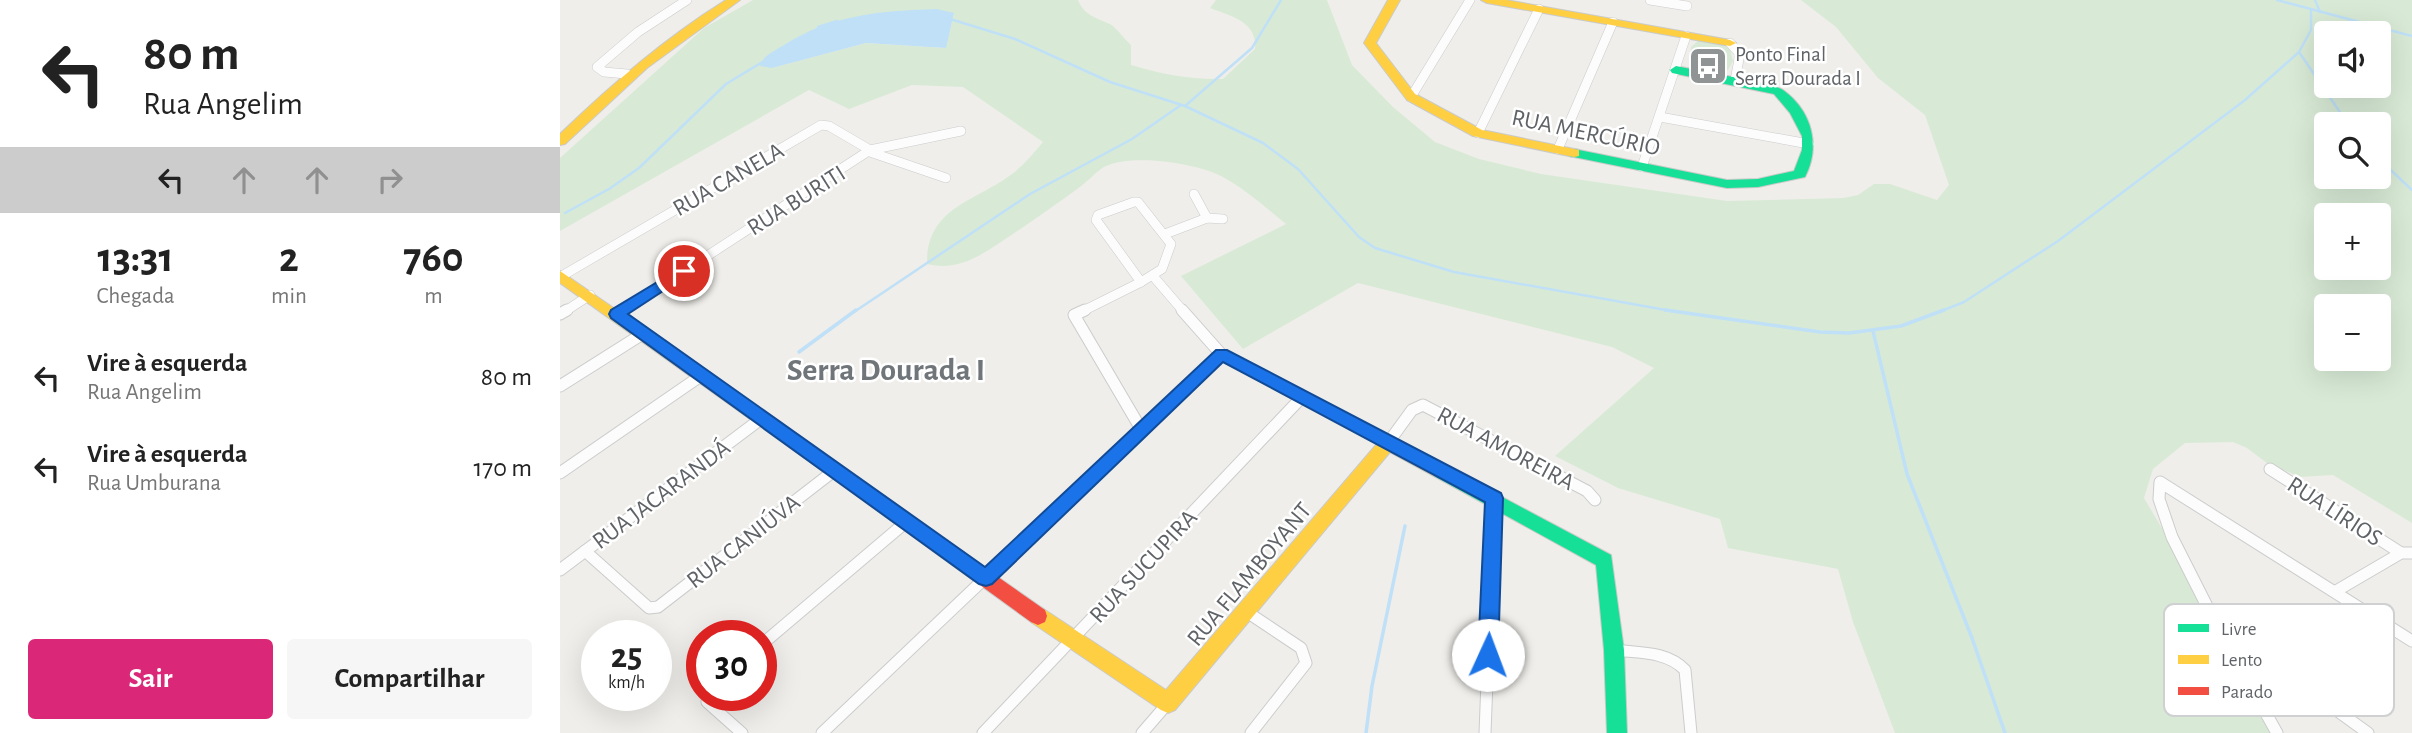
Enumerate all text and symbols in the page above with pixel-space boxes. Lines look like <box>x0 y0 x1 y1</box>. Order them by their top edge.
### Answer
map controls <box>2314 21 2391 371</box>
button: sound <box>2314 21 2391 98</box>
icon: left <box>28 28 119 119</box>
text: 80 m <box>143 30 240 79</box>
place label: Ponto Final Serra Dourada I <box>1735 44 1861 89</box>
bus stop icon: Ponto Final Serra Dourada I <box>1687 45 1729 87</box>
text: Rua Angelim <box>143 88 303 120</box>
street label: RUA MERCÚRIO <box>1509 104 1663 160</box>
button: search <box>2314 112 2391 189</box>
street label: RUA CANELA <box>669 139 788 221</box>
icon: left <box>152 161 190 199</box>
icon: ahead <box>225 161 263 199</box>
icon: ahead <box>298 161 336 199</box>
icon: right <box>371 161 409 199</box>
street label: RUA BURITI <box>743 161 850 240</box>
button: + <box>2314 203 2391 280</box>
text: 13:31 <box>98 237 174 279</box>
text: 2 <box>279 237 299 279</box>
text: 760 <box>403 237 464 279</box>
pin <box>654 241 714 301</box>
icon: arrive <box>665 252 703 290</box>
text: Chegada <box>96 285 175 308</box>
text: min <box>271 285 307 308</box>
text: m <box>424 285 443 308</box>
button: − <box>2314 294 2391 371</box>
text: Vire à esquerda <box>87 350 248 376</box>
district label: Serra Dourada I <box>787 354 985 386</box>
icon: left <box>28 359 66 397</box>
text: 80 m <box>481 364 532 390</box>
text: Rua Angelim <box>87 381 202 404</box>
street label: RUA AMOREIRA <box>1433 403 1578 495</box>
street label: RUA JACARANDÁ <box>587 434 735 554</box>
text: Vire à esquerda <box>87 441 248 467</box>
icon: left <box>28 450 66 488</box>
text: 170 m <box>473 455 532 481</box>
street label: RUA LÍRIOS <box>2283 471 2387 551</box>
text: Rua Umburana <box>87 472 221 495</box>
street label: RUA CANIÚVA <box>681 489 805 593</box>
street label: RUA FLAMBOYANT <box>1183 498 1317 651</box>
street label: RUA SUCUPIRA <box>1085 505 1202 628</box>
legend <box>2164 604 2394 716</box>
position arrow <box>1451 618 1525 692</box>
speed limit sign: 30 <box>686 620 777 711</box>
text: Livre <box>2221 620 2256 639</box>
button: Sair <box>28 639 273 719</box>
button: Compartilhar <box>287 639 532 719</box>
text: 25 <box>611 639 642 674</box>
text: Lento <box>2221 651 2262 670</box>
text: km/h <box>608 674 645 692</box>
text: Parado <box>2221 683 2273 702</box>

